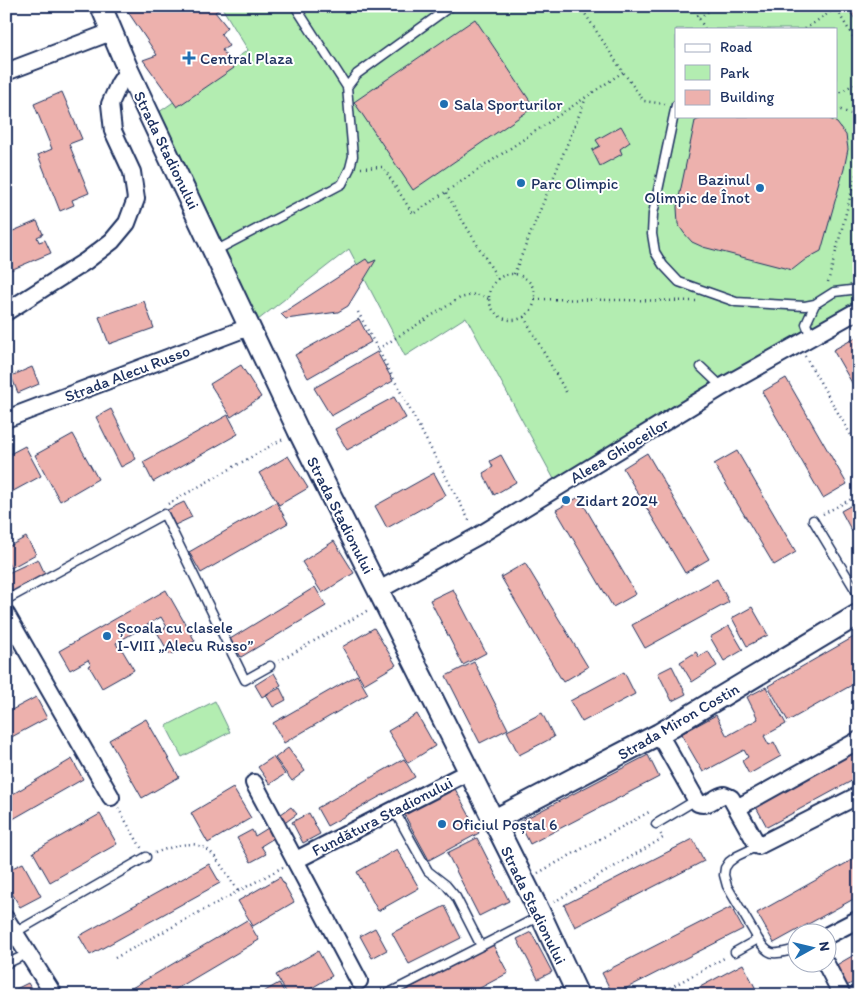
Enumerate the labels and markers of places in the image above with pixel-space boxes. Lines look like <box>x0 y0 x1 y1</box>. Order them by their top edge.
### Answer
place label: Central Plaza <box>200 49 294 68</box>
marker: Central Plaza <box>182 51 196 65</box>
place label: Sala Sporturilor <box>454 95 563 114</box>
marker: Sala Sporturilor <box>438 98 450 110</box>
place label: Bazinul Olimpic de Înot <box>644 170 750 207</box>
place label: Parc Olimpic <box>531 174 618 193</box>
marker: Parc Olimpic <box>515 177 527 189</box>
marker: Bazinul Olimpic de Înot <box>754 182 766 194</box>
place label: Zidart 2024 <box>576 491 658 510</box>
marker: Zidart 2024 <box>560 494 572 506</box>
place label: Școala cu clasele I-VIII „Alecu Russo” <box>117 618 253 655</box>
marker: Școala cu clasele I-VIII „Alecu Russo” <box>101 630 113 642</box>
place label: Oficiul Poștal 6 <box>452 815 558 834</box>
marker: Oficiul Poștal 6 <box>436 818 448 830</box>

